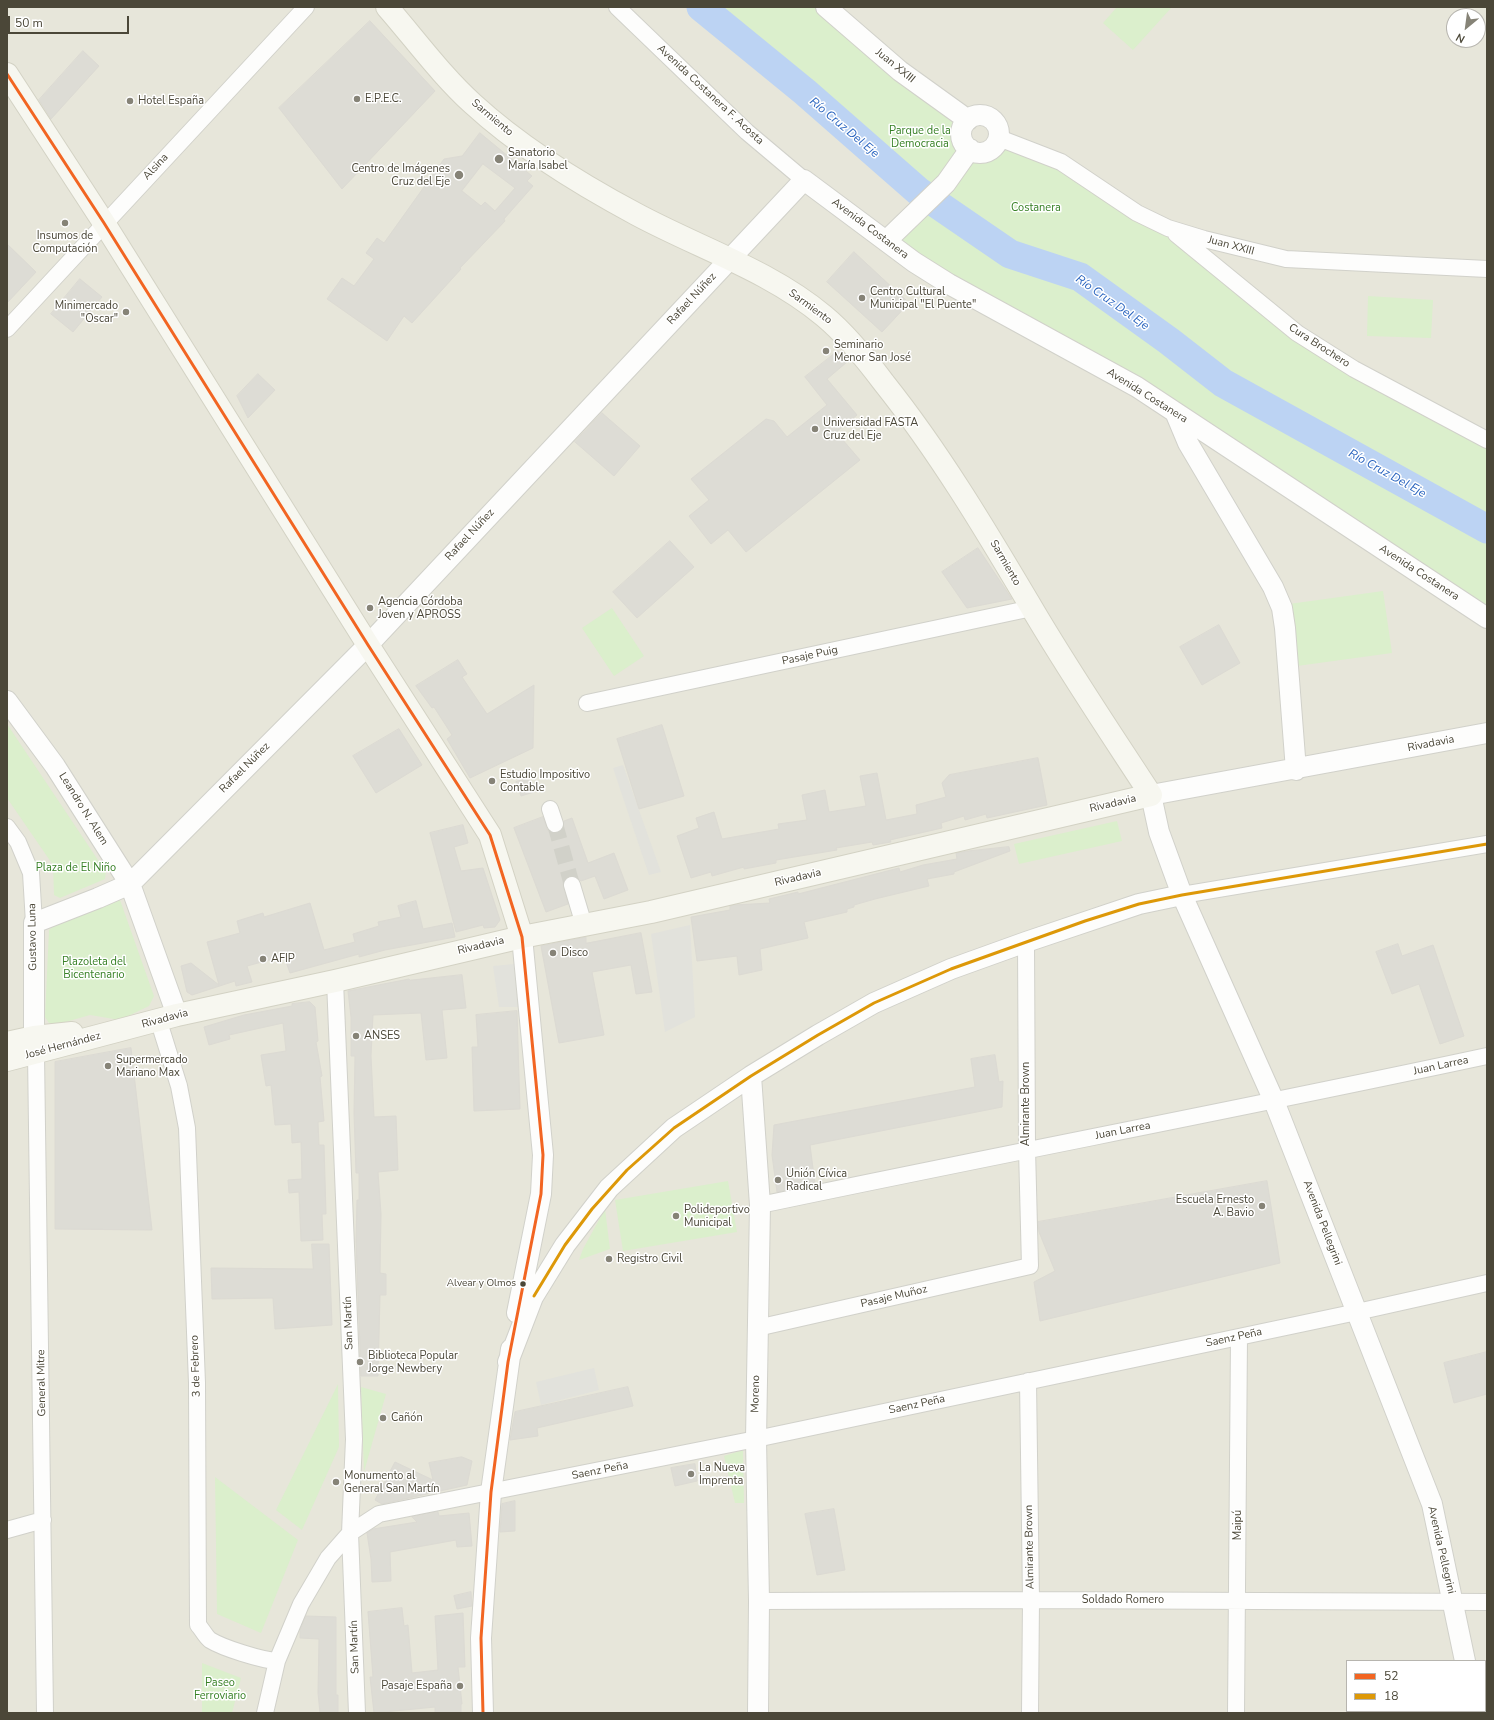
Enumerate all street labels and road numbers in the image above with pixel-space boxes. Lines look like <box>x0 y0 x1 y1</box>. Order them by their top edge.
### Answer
street label: Avenida Costanera F. Acosta <box>654 42 766 148</box>
street label: Juan XXIII <box>872 46 918 86</box>
street label: Sarmiento <box>468 97 516 139</box>
street label: Alsina <box>141 151 171 183</box>
street label: Avenida Costanera <box>829 196 911 262</box>
street label: Juan XXIII <box>1206 233 1256 259</box>
street label: Rafael Núñez <box>665 270 719 328</box>
street label: Sarmiento <box>786 287 834 327</box>
street label: Cura Brochero <box>1286 321 1352 371</box>
street label: Avenida Costanera <box>1104 366 1190 426</box>
street label: Rafael Núñez <box>443 506 497 564</box>
street label: Sarmiento <box>987 538 1023 588</box>
street label: Avenida Costanera <box>1376 542 1462 604</box>
street label: Pasaje Puig <box>781 644 839 668</box>
street label: Rivadavia <box>1406 733 1456 755</box>
street label: Rafael Núñez <box>217 740 273 796</box>
street label: Leandro N. Alem <box>55 770 111 848</box>
street label: Rivadavia <box>1088 792 1138 816</box>
street label: Rivadavia <box>773 866 823 890</box>
street label: Gustavo Luna <box>26 903 40 971</box>
street label: Rivadavia <box>456 934 506 958</box>
street label: Rivadavia <box>140 1006 190 1032</box>
street label: José Hernández <box>24 1030 102 1062</box>
street label: Juan Larrea <box>1412 1054 1470 1078</box>
street label: Almirante Brown <box>1019 1062 1033 1146</box>
street label: Juan Larrea <box>1094 1119 1152 1143</box>
street label: Avenida Pellegrini <box>1300 1179 1344 1267</box>
street label: Pasaje Muñoz <box>859 1283 929 1311</box>
street label: San Martín <box>341 1296 357 1350</box>
street label: Saenz Peña <box>1205 1326 1263 1350</box>
street label: 3 de Febrero <box>188 1335 204 1397</box>
street label: General Mitre <box>35 1349 49 1417</box>
street label: Moreno <box>749 1375 763 1413</box>
street label: Saenz Peña <box>888 1393 946 1417</box>
street label: Saenz Peña <box>571 1459 629 1483</box>
street label: Almirante Brown <box>1023 1505 1037 1589</box>
street label: Avenida Pellegrini <box>1424 1505 1458 1595</box>
street label: Maipú <box>1231 1510 1245 1540</box>
street label: Soldado Romero <box>1082 1593 1164 1607</box>
street label: San Martín <box>347 1620 363 1674</box>

